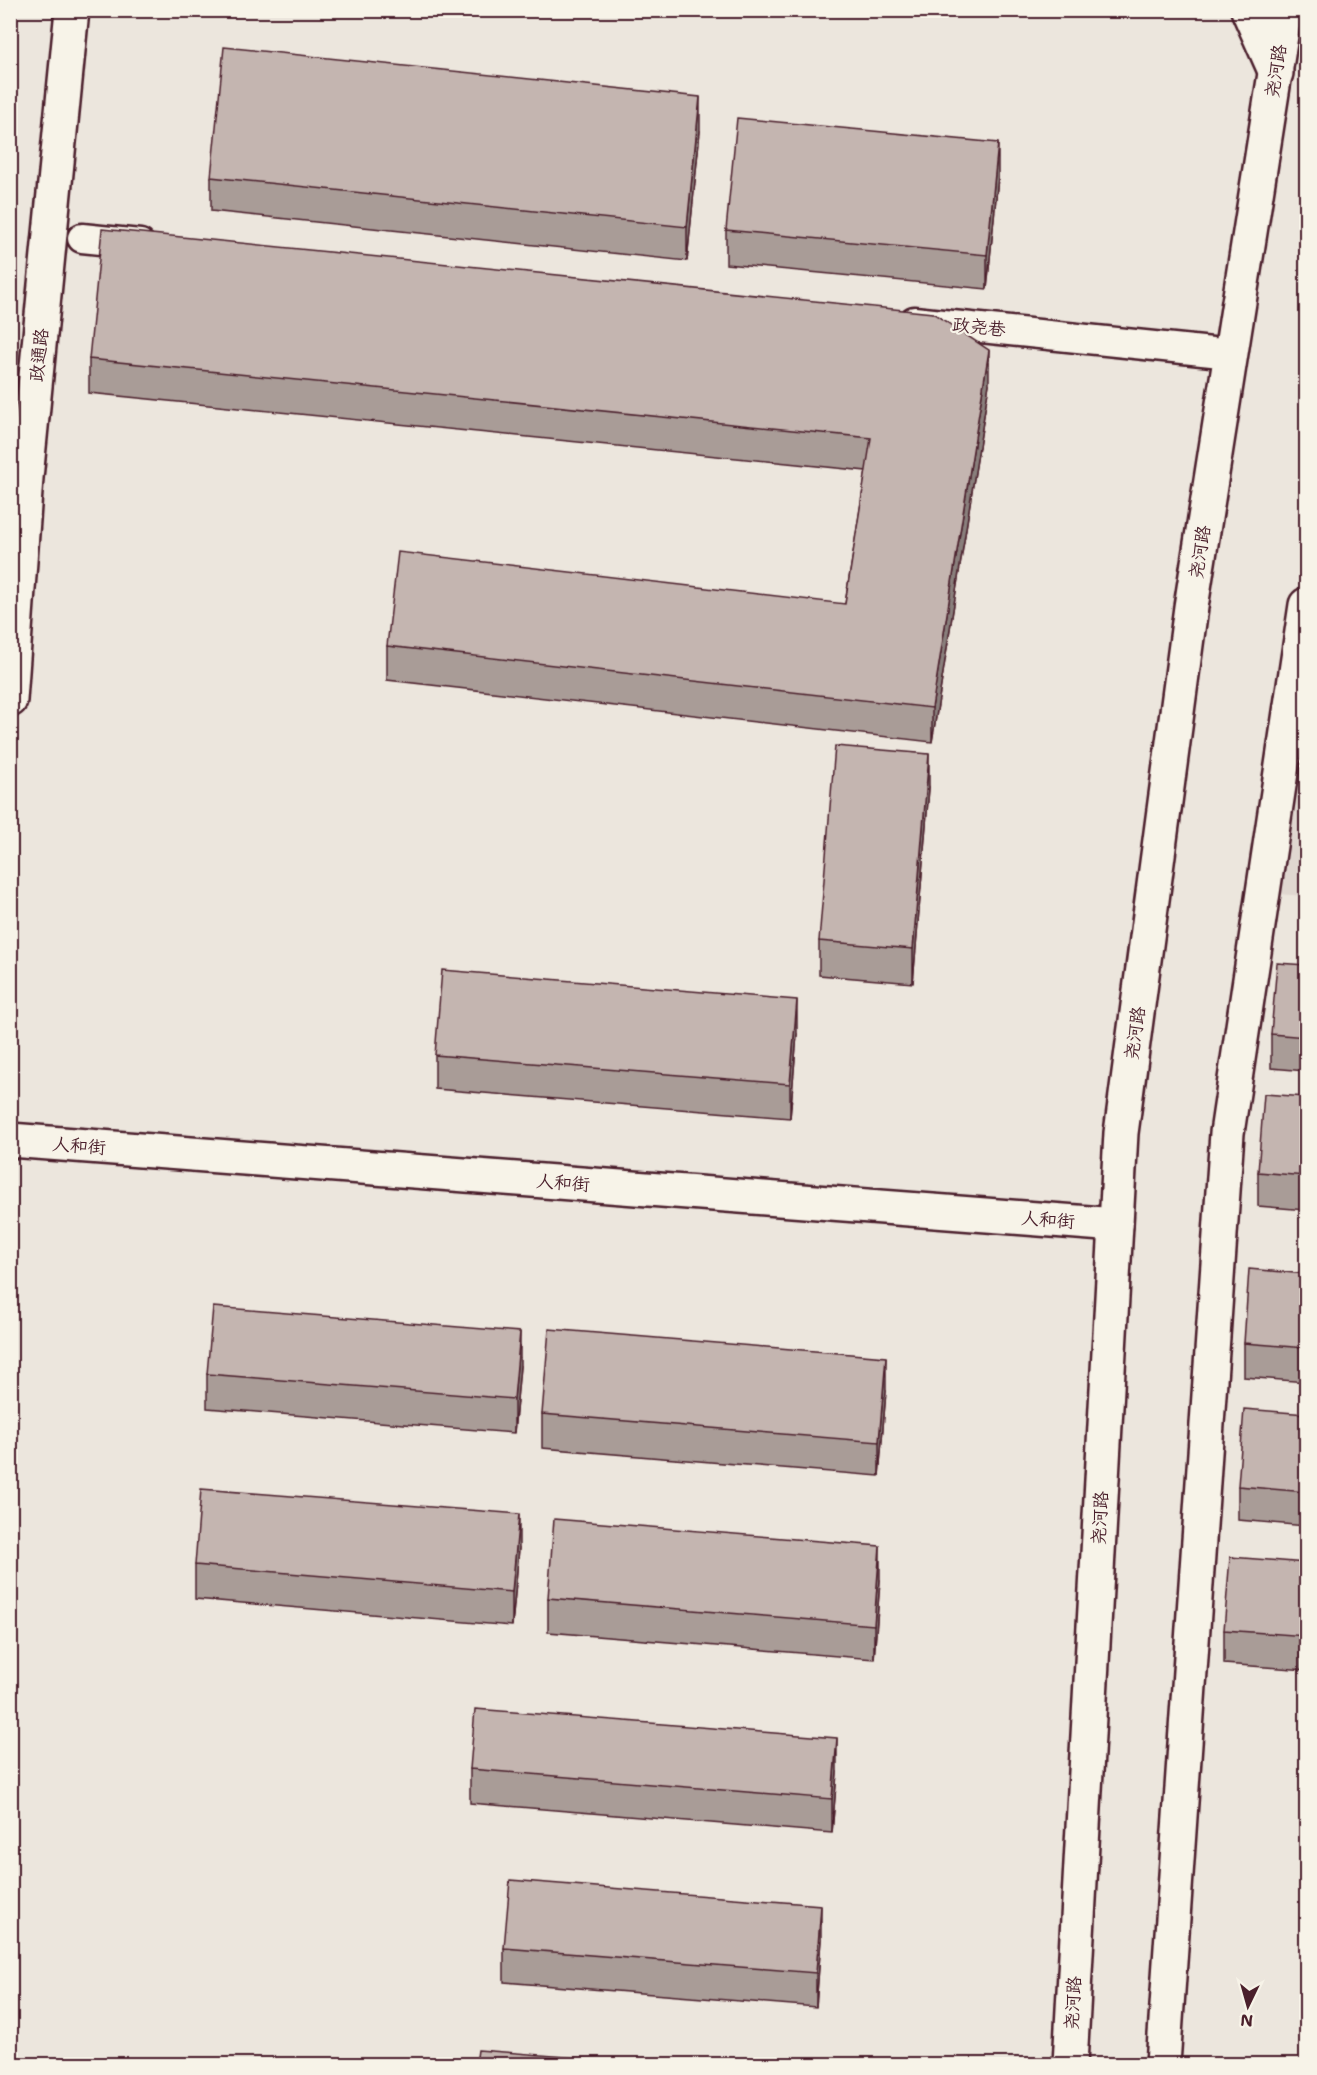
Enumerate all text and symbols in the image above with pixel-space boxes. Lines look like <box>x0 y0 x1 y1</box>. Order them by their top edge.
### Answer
street label: 尧河路 <box>1260 42 1292 100</box>
street label: 政尧巷 <box>951 312 1007 342</box>
street label: 政通路 <box>24 327 54 383</box>
street label: 尧河路 <box>1184 523 1216 581</box>
street label: 尧河路 <box>1119 1005 1151 1061</box>
street label: 人和街 <box>51 1132 107 1160</box>
street label: 人和街 <box>535 1169 591 1197</box>
street label: 人和街 <box>1020 1206 1076 1234</box>
street label: 尧河路 <box>1087 1490 1113 1546</box>
street label: 尧河路 <box>1060 1975 1086 2031</box>
north arrow <box>1218 1976 1278 2036</box>
text: N <box>1240 2009 1254 2031</box>

